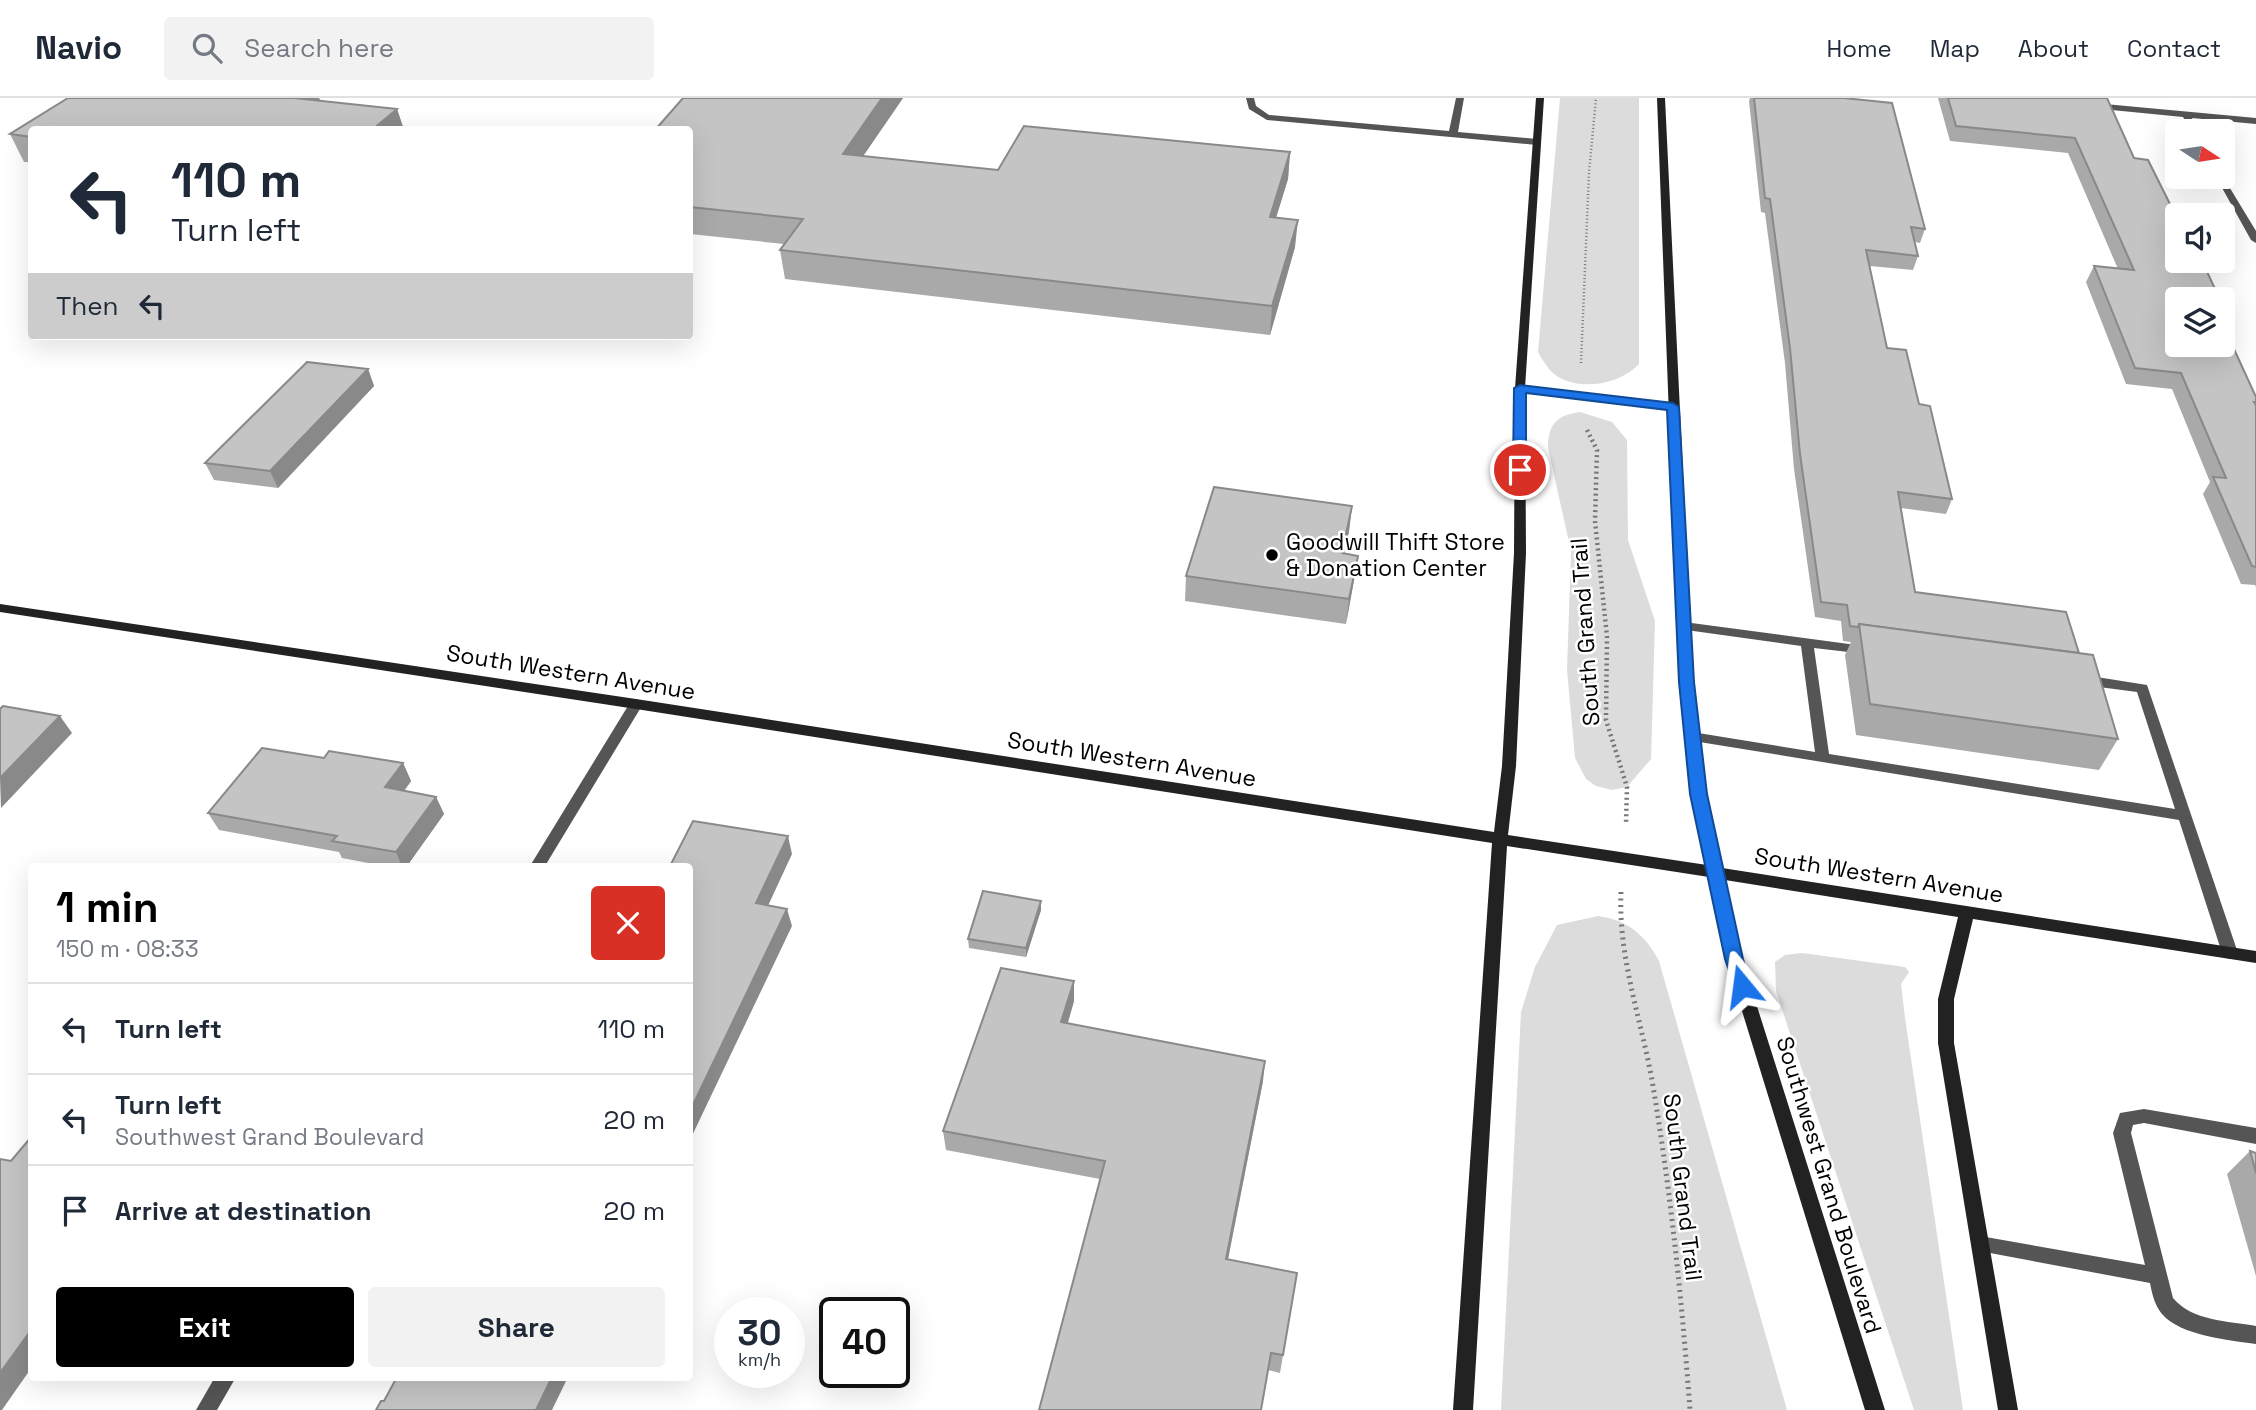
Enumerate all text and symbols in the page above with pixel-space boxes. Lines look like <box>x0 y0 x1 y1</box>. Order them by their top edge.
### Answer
search box <box>164 17 654 80</box>
text: Navio <box>35 27 122 69</box>
icon: search <box>188 29 226 67</box>
text: Search here <box>244 31 394 65</box>
text: Home <box>1826 33 1892 64</box>
text: Map <box>1930 33 1980 64</box>
text: About <box>2018 33 2089 64</box>
text: Contact <box>2127 33 2221 64</box>
north arrow <box>2165 119 2235 189</box>
map controls <box>2165 119 2235 357</box>
text: 110 m <box>171 149 301 211</box>
icon: left <box>56 154 147 245</box>
button: sound <box>2165 203 2235 273</box>
text: Turn left <box>171 210 301 250</box>
icon: left <box>133 287 171 325</box>
button: layers <box>2165 287 2235 357</box>
text: Then <box>56 289 119 323</box>
pin <box>1490 440 1550 500</box>
icon: arrive <box>1501 451 1539 489</box>
place label: Goodwill Thift Store & Donation Center <box>1286 527 1505 583</box>
street label: South Grand Trail <box>1563 537 1607 727</box>
marker: Goodwill Thift Store & Donation Center <box>1264 547 1280 563</box>
street label: South Western Avenue <box>444 638 698 706</box>
street label: South Western Avenue <box>1005 725 1259 793</box>
street label: South Western Avenue <box>1752 841 2006 909</box>
text: 1 min <box>56 881 159 934</box>
button: close <box>591 886 665 960</box>
text: 150 m · 08:33 <box>56 934 199 964</box>
position arrow <box>1705 949 1779 1023</box>
icon: left <box>56 1010 94 1048</box>
text: Turn left <box>115 1012 222 1046</box>
text: 110 m <box>598 1012 665 1046</box>
street label: Southwest Grand Boulevard <box>1769 1033 1889 1337</box>
text: Turn left <box>115 1088 222 1122</box>
street label: South Grand Trail <box>1657 1092 1709 1282</box>
icon: left <box>56 1101 94 1139</box>
text: 20 m <box>604 1103 665 1137</box>
text: Southwest Grand Boulevard <box>115 1122 424 1152</box>
icon: arrive <box>56 1192 94 1230</box>
text: Arrive at destination <box>115 1194 372 1228</box>
text: 20 m <box>604 1194 665 1228</box>
button: Exit <box>56 1287 354 1367</box>
button: Share <box>368 1287 665 1367</box>
speed limit sign: 40 <box>819 1297 910 1388</box>
text: 30 <box>738 1311 781 1355</box>
text: km/h <box>738 1348 781 1371</box>

